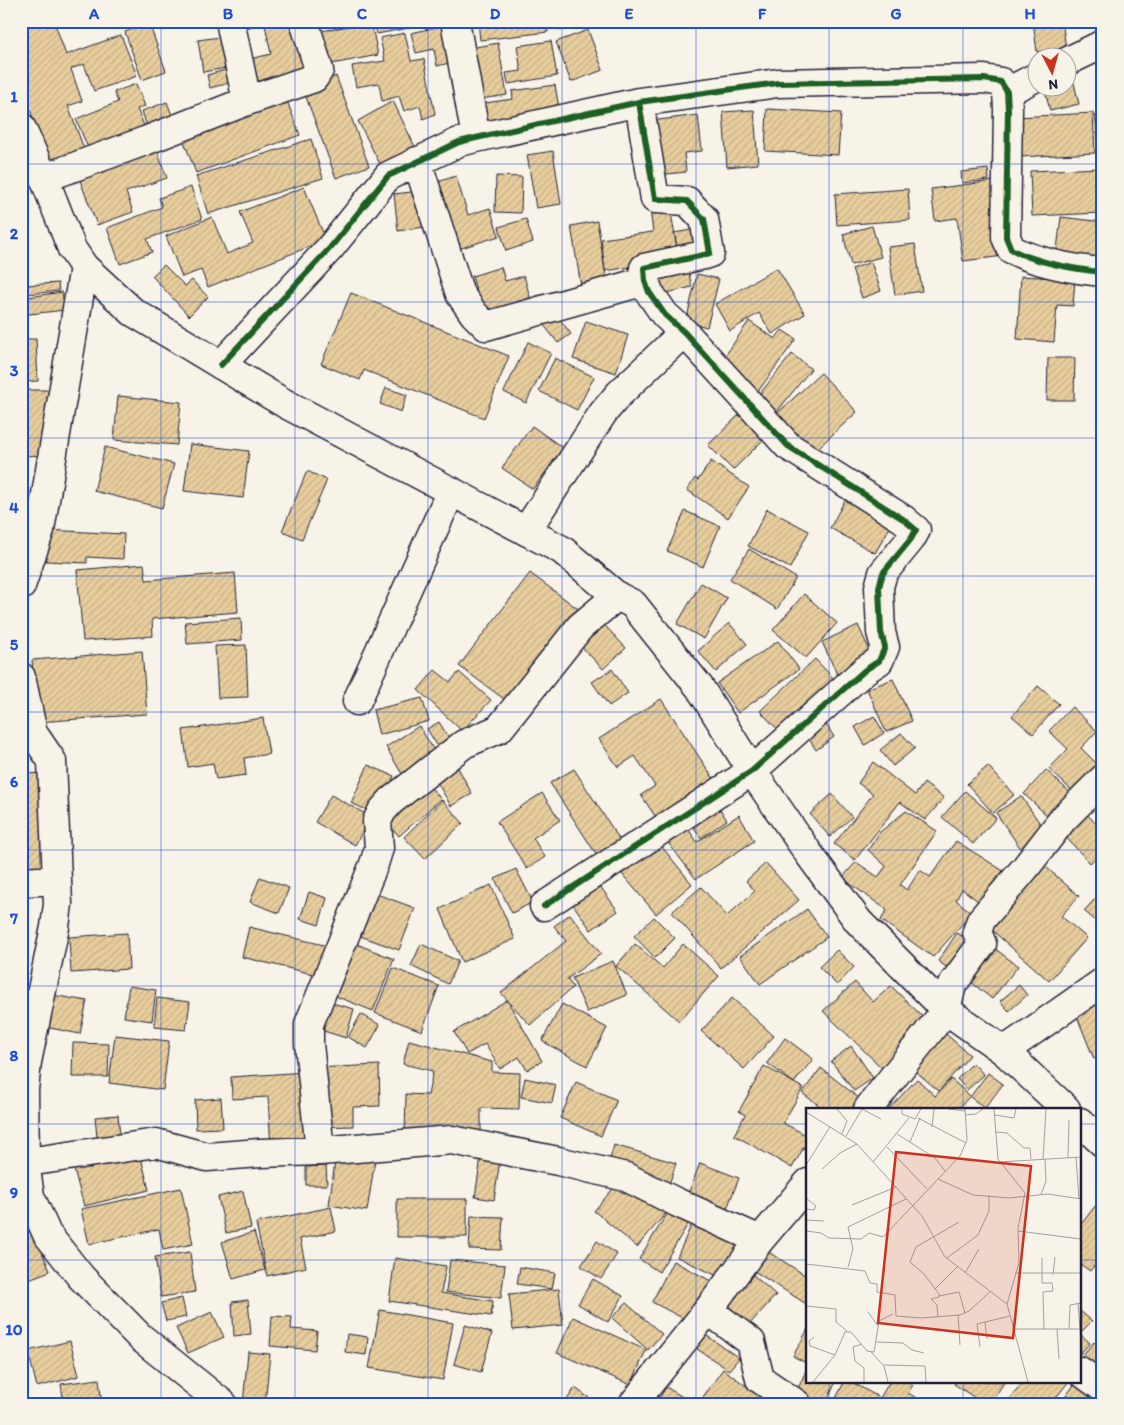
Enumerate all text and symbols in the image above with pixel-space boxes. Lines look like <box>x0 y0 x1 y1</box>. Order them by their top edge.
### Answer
text: A <box>88 4 100 23</box>
text: B <box>223 4 234 23</box>
text: C <box>357 4 368 23</box>
text: D <box>490 4 501 23</box>
text: E <box>625 4 634 23</box>
text: F <box>758 4 767 23</box>
text: G <box>890 4 902 23</box>
text: H <box>1024 4 1036 23</box>
north arrow <box>1026 48 1076 98</box>
text: N <box>1048 75 1059 93</box>
text: 1 <box>10 87 18 106</box>
text: 2 <box>10 224 19 243</box>
text: 3 <box>10 361 19 380</box>
text: 4 <box>9 498 19 517</box>
text: 5 <box>10 635 19 654</box>
text: 6 <box>10 772 19 791</box>
text: 7 <box>9 909 18 928</box>
text: 8 <box>10 1046 19 1065</box>
inset map <box>806 1108 1082 1382</box>
text: 9 <box>10 1183 18 1202</box>
text: 10 <box>5 1320 23 1339</box>

